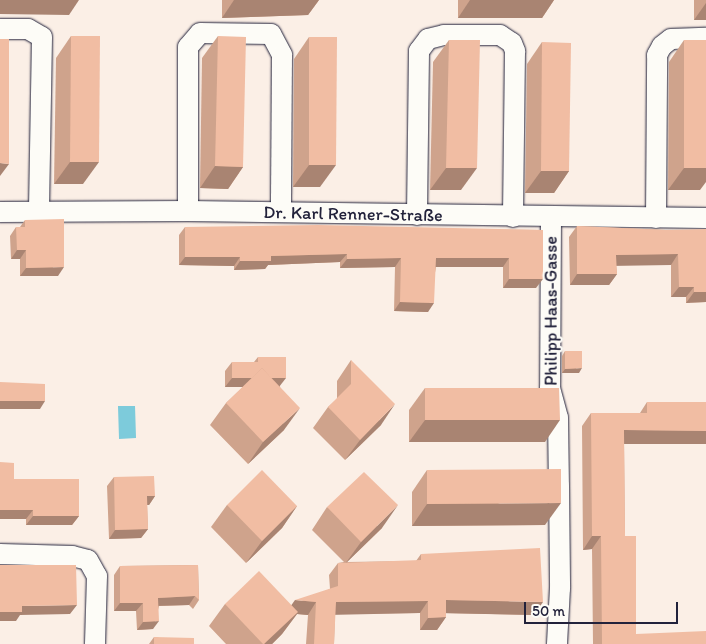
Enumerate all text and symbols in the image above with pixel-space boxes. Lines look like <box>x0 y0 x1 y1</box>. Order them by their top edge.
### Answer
street label: Dr. Karl Renner-Straße <box>263 202 443 226</box>
street label: Philipp Haas-Gasse <box>540 236 562 386</box>
scale bar <box>526 592 680 624</box>
text: 50 m <box>532 602 565 620</box>

